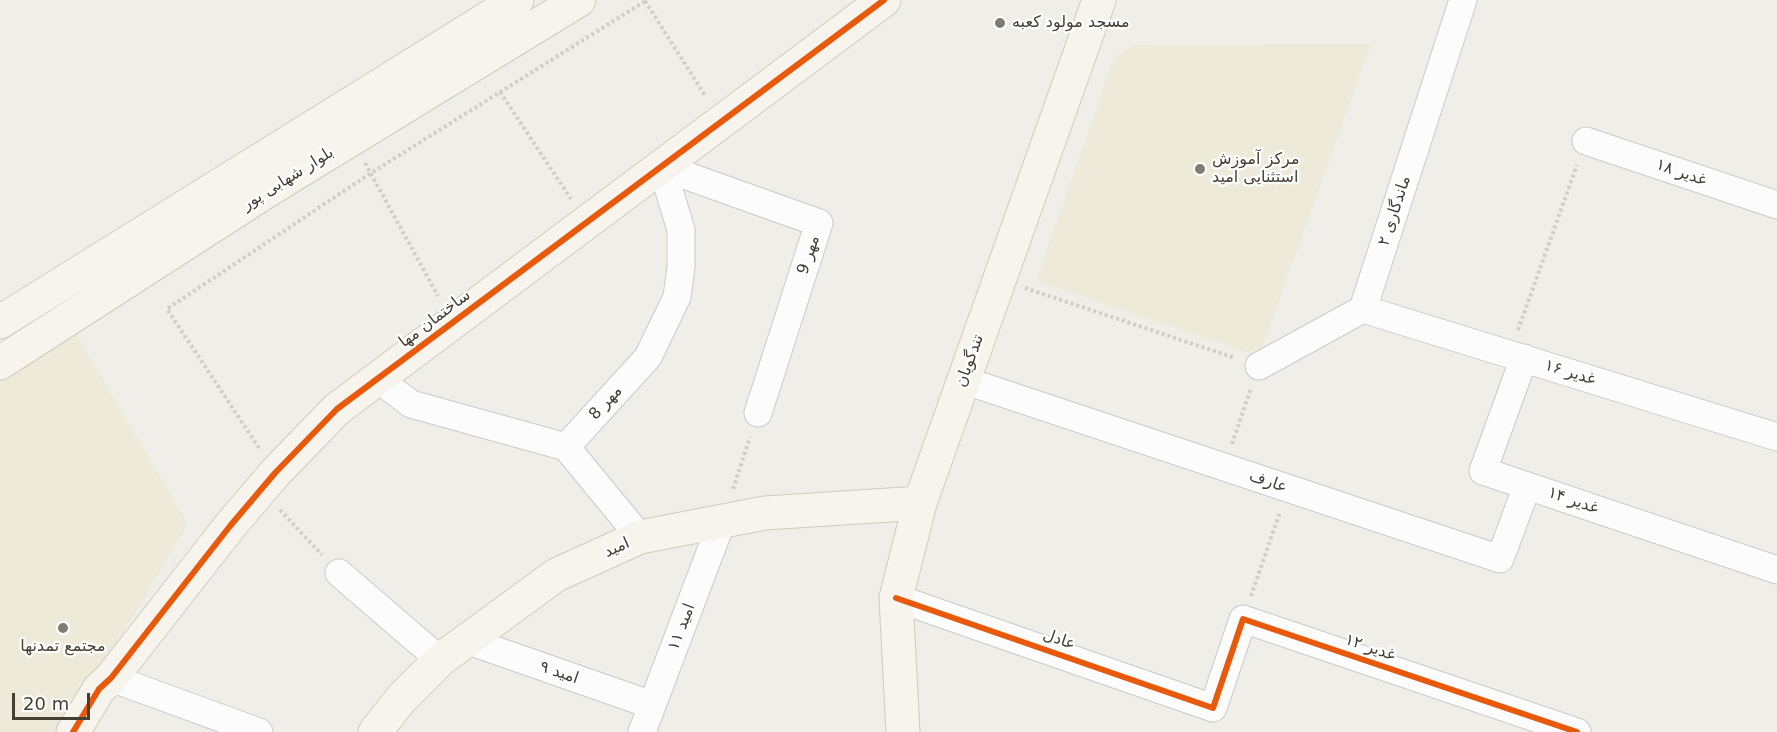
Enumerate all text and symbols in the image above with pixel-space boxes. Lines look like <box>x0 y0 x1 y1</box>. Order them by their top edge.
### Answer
place label: مسجد مولود کعبه <box>1012 13 1130 33</box>
marker: مسجد مولود کعبه <box>993 16 1007 30</box>
street label: بلوار شهابی پور <box>239 143 337 215</box>
place label: مرکز آموزش استثنایی امید <box>1212 150 1299 188</box>
street label: غدیر ۱۸ <box>1653 155 1709 191</box>
marker: مرکز آموزش استثنایی امید <box>1193 162 1207 176</box>
street label: ماندگاری ۲ <box>1375 173 1415 249</box>
street label: مهر 9 <box>794 233 824 277</box>
street label: ساختمان مها <box>395 286 475 352</box>
street label: تندگویان <box>952 332 988 390</box>
street label: غدیر ۱۶ <box>1542 356 1598 390</box>
street label: مهر 8 <box>585 382 627 424</box>
street label: عارف <box>1247 467 1289 497</box>
street label: غدیر ۱۴ <box>1545 483 1601 519</box>
street label: امید <box>601 534 633 562</box>
street label: امید ۱۱ <box>664 601 700 653</box>
marker: مجتمع تمدنها <box>56 621 70 635</box>
street label: عادل <box>1040 626 1078 654</box>
street label: غدیر ۱۲ <box>1342 630 1398 666</box>
place label: مجتمع تمدنها <box>20 637 106 657</box>
street label: امید ۹ <box>537 657 581 689</box>
scale bar <box>15 681 93 719</box>
text: 20 m <box>23 693 69 714</box>

